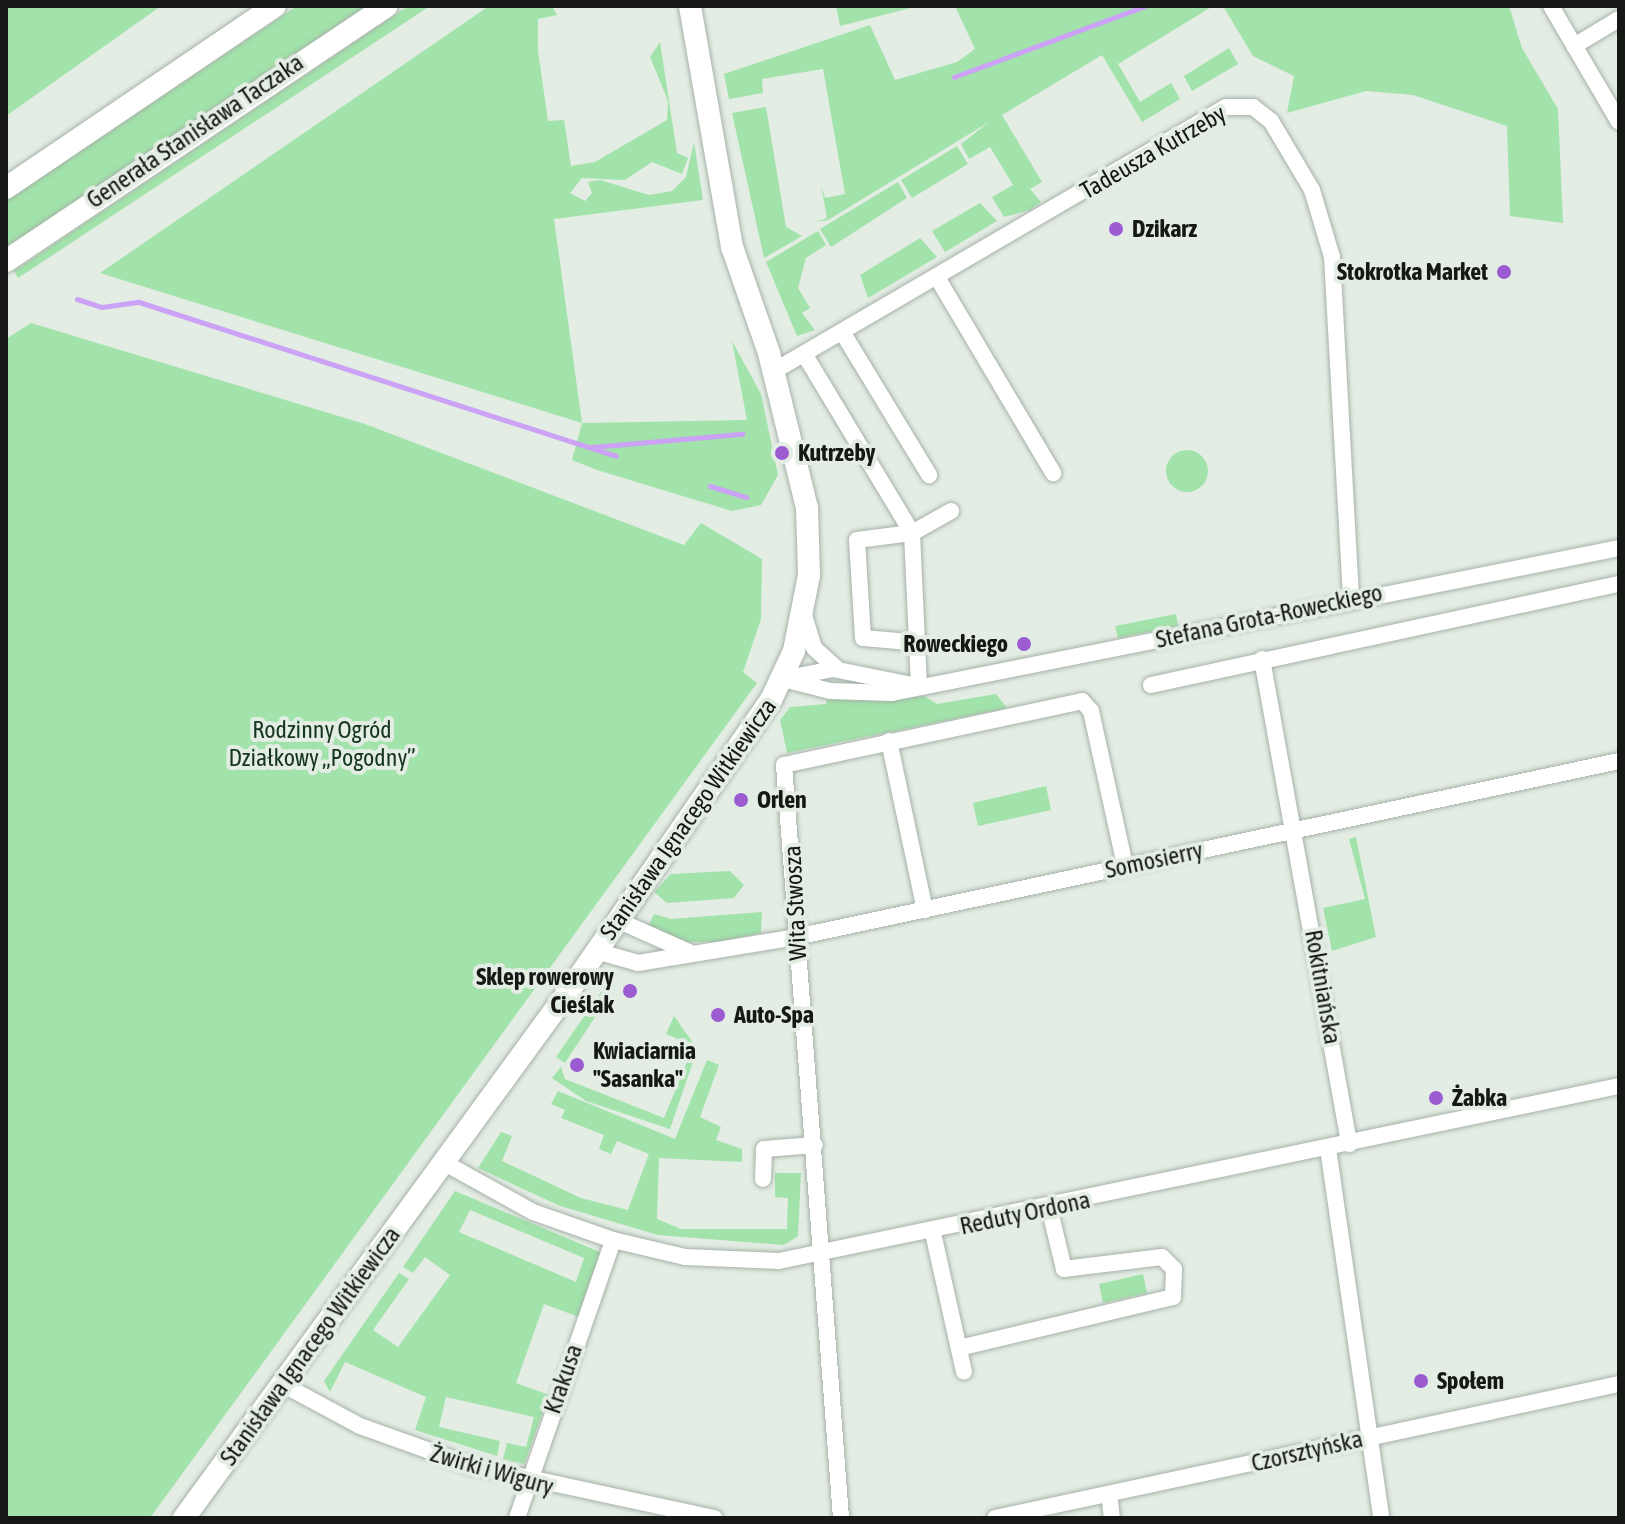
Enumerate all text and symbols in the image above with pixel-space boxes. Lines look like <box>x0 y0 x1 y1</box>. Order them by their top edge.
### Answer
street label: Generała Stanisława Taczaka <box>81 48 309 214</box>
street label: Tadeusza Kutrzeby <box>1075 99 1231 205</box>
place label: Dzikarz <box>1132 215 1197 243</box>
marker: Dzikarz <box>1107 220 1125 238</box>
place label: Stokrotka Market <box>1337 258 1488 286</box>
marker: Stokrotka Market <box>1495 263 1513 281</box>
place label: Kutrzeby <box>798 439 875 467</box>
marker: Kutrzeby <box>773 444 791 462</box>
street label: Stefana Grota-Roweckiego <box>1153 578 1385 654</box>
place label: Roweckiego <box>903 630 1008 658</box>
marker: Roweckiego <box>1015 635 1033 653</box>
street label: Stanisława Ignacego Witkiewicza <box>594 693 782 945</box>
park label: Rodzinny Ogród Działkowy „Pogodny” <box>228 716 416 772</box>
place label: Orlen <box>757 786 807 814</box>
marker: Orlen <box>732 791 750 809</box>
street label: Somosierry <box>1103 836 1205 884</box>
street label: Wita Stwosza <box>778 845 812 961</box>
street label: Rokitniańska <box>1299 928 1347 1046</box>
place label: Sklep rowerowy Cieślak <box>476 963 614 1019</box>
marker: Sklep rowerowy Cieślak <box>621 982 639 1000</box>
place label: Auto-Spa <box>734 1001 814 1029</box>
marker: Auto-Spa <box>709 1006 727 1024</box>
place label: Kwiaciarnia "Sasanka" <box>593 1037 696 1093</box>
marker: Kwiaciarnia "Sasanka" <box>568 1056 586 1074</box>
place label: Żabka <box>1452 1084 1507 1112</box>
marker: Żabka <box>1427 1089 1445 1107</box>
street label: Reduty Ordona <box>957 1185 1093 1241</box>
street label: Stanisława Ignacego Witkiewicza <box>214 1221 406 1471</box>
street label: Krakusa <box>538 1341 588 1417</box>
place label: Społem <box>1437 1367 1504 1395</box>
marker: Społem <box>1412 1372 1430 1390</box>
street label: Czorsztyńska <box>1249 1424 1365 1478</box>
street label: Żwirki i Wigury <box>427 1439 557 1501</box>

